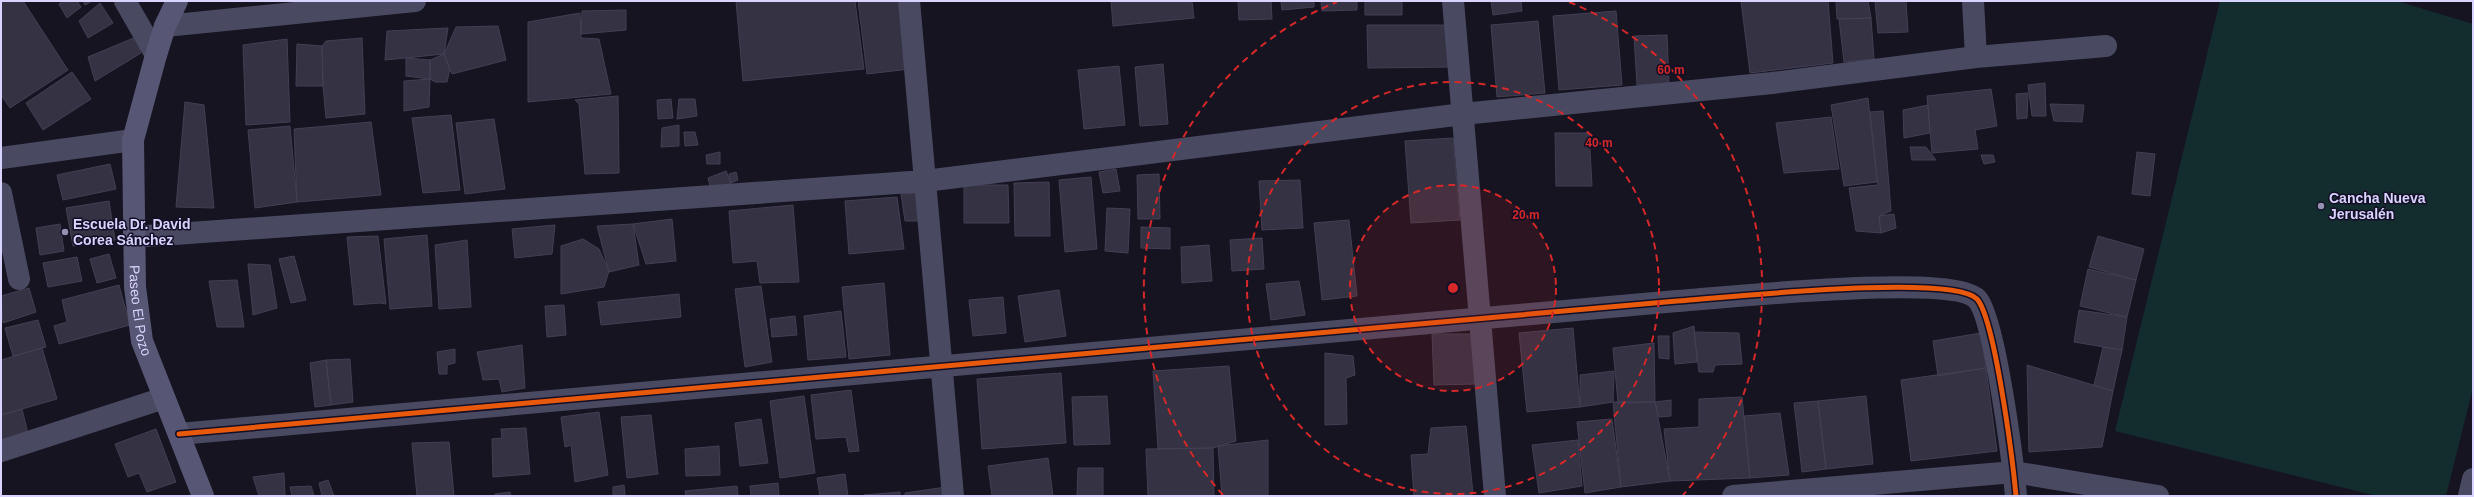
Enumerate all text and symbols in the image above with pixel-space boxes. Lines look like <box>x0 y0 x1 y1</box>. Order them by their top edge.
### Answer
text: 60 m <box>1657 63 1685 77</box>
text: 40 m <box>1585 136 1613 150</box>
place label: Cancha Nueva Jerusalén <box>2329 190 2426 222</box>
marker: Cancha Nueva Jerusalén <box>2316 201 2326 211</box>
text: 20 m <box>1512 208 1540 222</box>
place label: Escuela Dr. David Corea Sánchez <box>73 216 191 248</box>
marker: Escuela Dr. David Corea Sánchez <box>60 227 70 237</box>
street label: Paseo El Pozo <box>127 265 155 358</box>
centre of rings <box>1446 281 1460 295</box>

